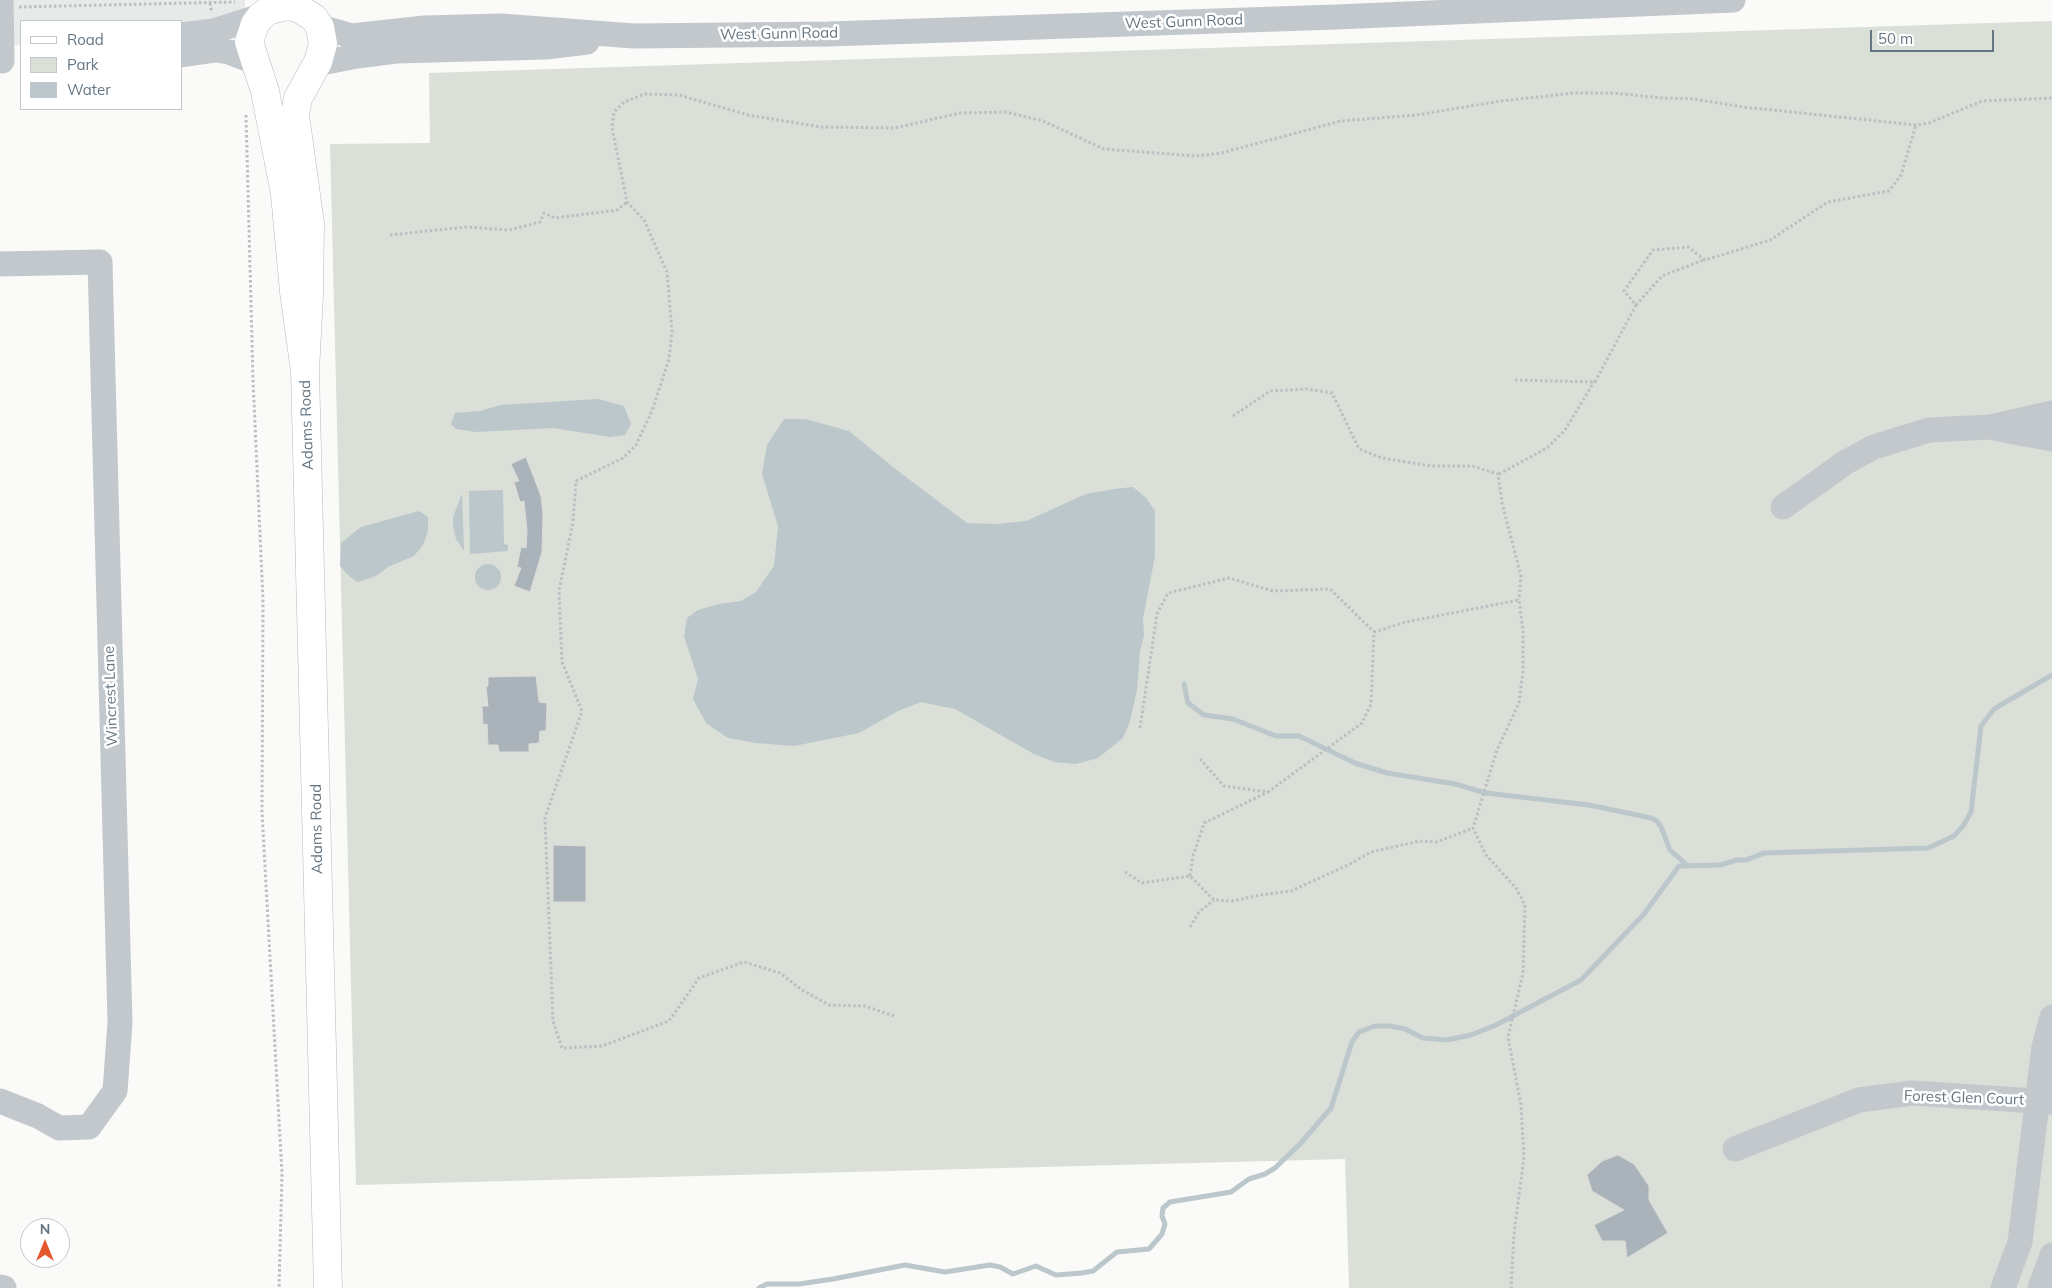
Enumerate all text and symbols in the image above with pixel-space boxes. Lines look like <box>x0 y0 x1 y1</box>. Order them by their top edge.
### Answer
street label: West Gunn Road <box>1125 11 1243 33</box>
legend <box>20 20 182 110</box>
scale bar <box>1872 20 1996 52</box>
street label: West Gunn Road <box>720 24 838 44</box>
text: 50 m <box>1878 29 1913 48</box>
text: Road <box>67 30 104 49</box>
text: Park <box>67 55 99 74</box>
text: Water <box>67 80 111 99</box>
street label: Adams Road <box>296 380 318 470</box>
street label: Wincrest Lane <box>100 645 122 747</box>
street label: Adams Road <box>307 784 327 874</box>
street label: Forest Glen Court <box>1904 1087 2024 1109</box>
north arrow <box>20 1218 70 1268</box>
text: N <box>40 1220 50 1238</box>

